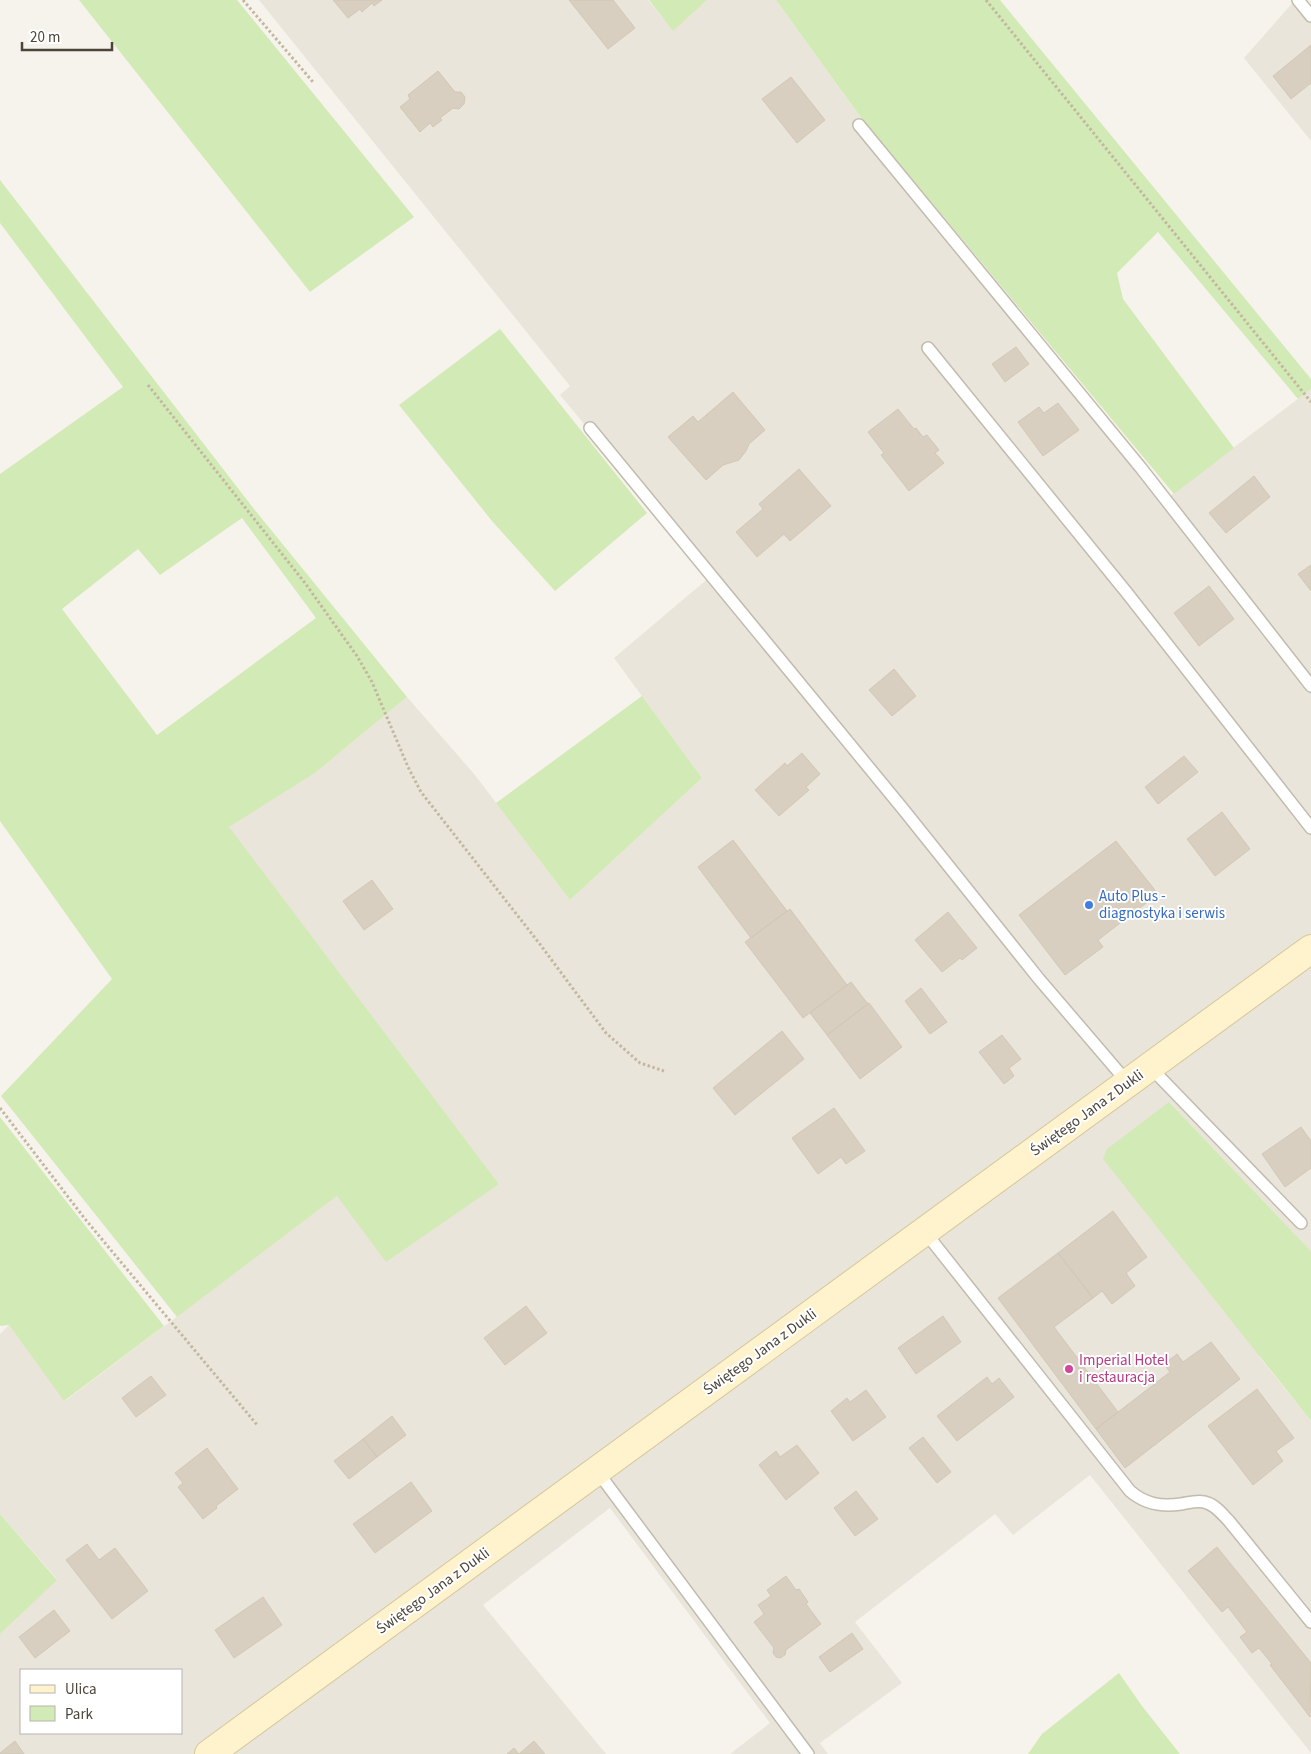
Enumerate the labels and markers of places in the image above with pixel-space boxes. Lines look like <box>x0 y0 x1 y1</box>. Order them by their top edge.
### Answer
place label: Auto Plus - diagnostyka i serwis <box>1099 886 1225 924</box>
marker: Auto Plus - diagnostyka i serwis <box>1083 899 1095 911</box>
place label: Imperial Hotel i restauracja <box>1079 1350 1168 1388</box>
marker: Imperial Hotel i restauracja <box>1063 1363 1075 1375</box>

